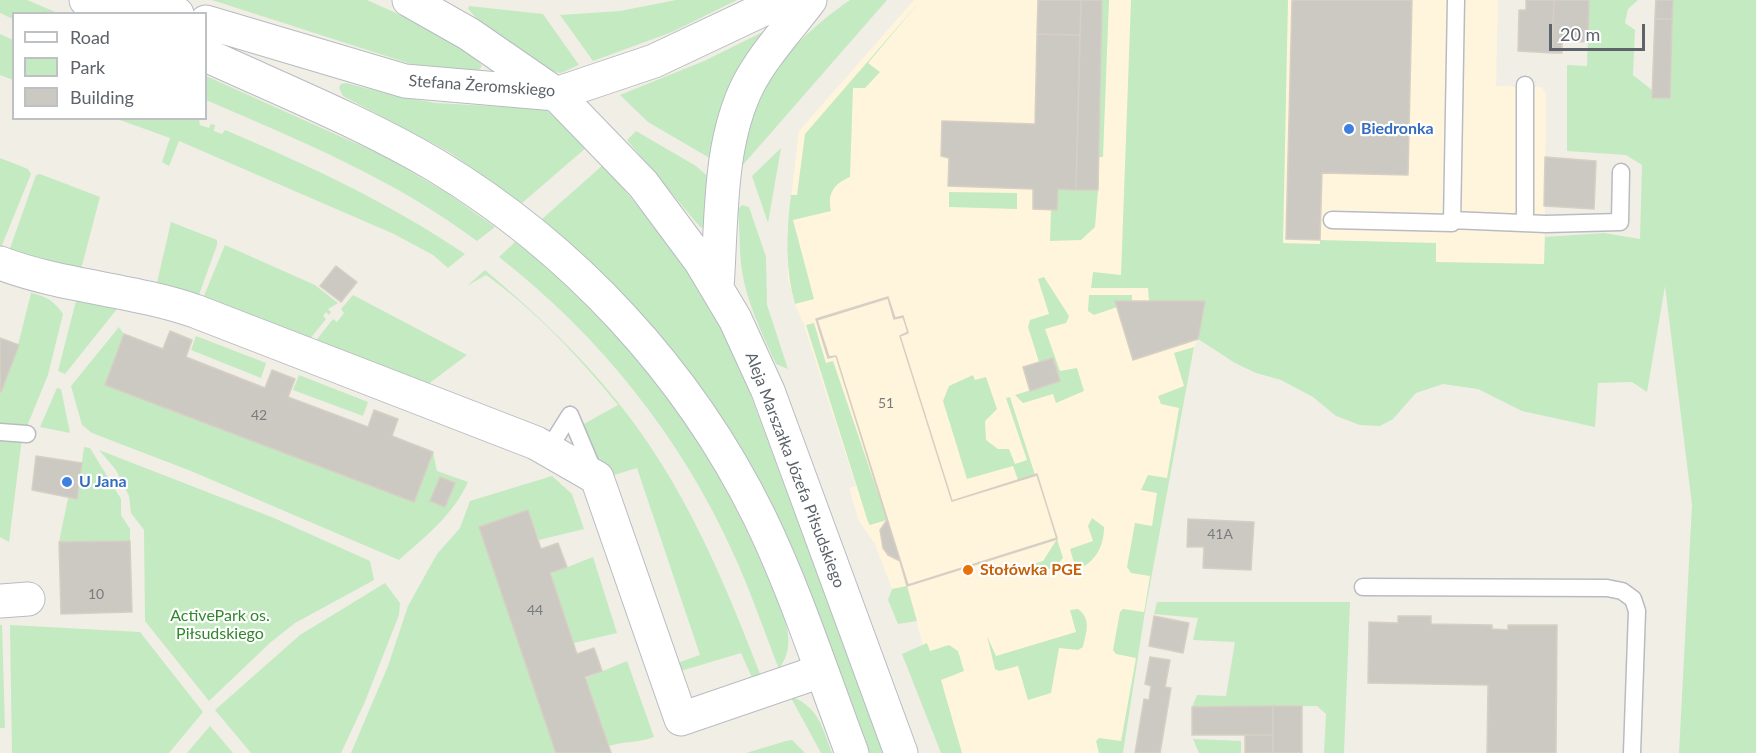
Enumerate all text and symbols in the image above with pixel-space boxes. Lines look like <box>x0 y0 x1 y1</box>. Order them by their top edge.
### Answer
legend <box>12 12 207 120</box>
scale bar <box>1552 12 1648 50</box>
text: 20 m <box>1560 23 1600 45</box>
text: Road <box>70 26 110 48</box>
text: Park <box>70 56 105 78</box>
street label: Stefana Żeromskiego <box>408 71 556 101</box>
text: Building <box>70 86 134 108</box>
place label: Biedronka <box>1361 119 1434 139</box>
marker: Biedronka <box>1342 122 1356 136</box>
street label: Aleja Marszałka Józefa Piłsudskiego <box>741 350 849 590</box>
house number: 51 <box>878 395 894 411</box>
house number: 42 <box>251 407 267 423</box>
place label: U Jana <box>79 472 127 492</box>
marker: U Jana <box>60 475 74 489</box>
house number: 41A <box>1207 526 1233 542</box>
place label: Stołówka PGE <box>980 560 1082 580</box>
marker: Stołówka PGE <box>961 563 975 577</box>
house number: 10 <box>88 586 104 602</box>
house number: 44 <box>527 602 543 618</box>
park label: ActivePark os. Piłsudskiego <box>170 606 270 644</box>

